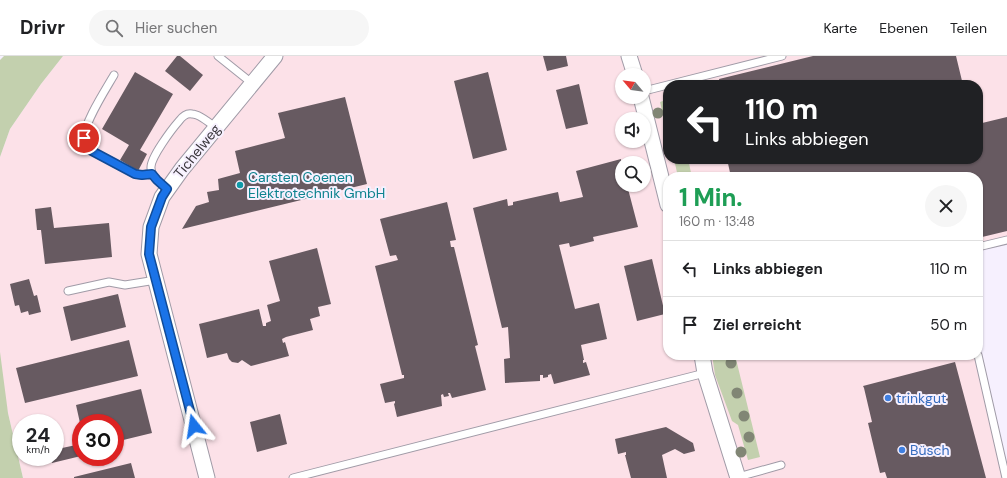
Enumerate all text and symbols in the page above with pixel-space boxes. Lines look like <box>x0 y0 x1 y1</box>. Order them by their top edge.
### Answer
search box <box>89 10 369 46</box>
text: Drivr <box>20 15 65 40</box>
icon: search <box>103 17 125 39</box>
text: Hier suchen <box>135 18 217 38</box>
text: Karte <box>823 19 857 37</box>
text: Ebenen <box>879 19 928 37</box>
text: Teilen <box>950 19 987 37</box>
north arrow <box>615 68 651 104</box>
map controls <box>615 68 651 192</box>
text: 110 m <box>745 91 818 128</box>
icon: left <box>679 96 731 148</box>
button: sound <box>615 112 651 148</box>
street label: Tichelweg <box>170 120 224 182</box>
pin <box>67 121 101 155</box>
icon: arrive <box>73 127 95 149</box>
text: Links abbiegen <box>745 127 869 151</box>
button: search <box>615 156 651 192</box>
place label: Carsten Coenen Elektrotechnik GmbH <box>248 168 385 202</box>
marker: Carsten Coenen Elektrotechnik GmbH <box>235 180 245 190</box>
text: 1 Min. <box>679 182 743 213</box>
button: close <box>925 185 967 227</box>
text: 160 m · 13:48 <box>679 213 755 230</box>
icon: left <box>679 258 701 280</box>
text: Links abbiegen <box>713 259 823 279</box>
text: 110 m <box>930 259 967 279</box>
icon: arrive <box>679 314 701 336</box>
text: Ziel erreicht <box>713 315 802 335</box>
text: 50 m <box>930 315 967 335</box>
place label: trinkgut <box>896 389 946 407</box>
marker: trinkgut <box>883 393 893 403</box>
position arrow <box>173 405 215 447</box>
speed limit sign: 30 <box>72 414 124 466</box>
text: 24 <box>26 422 50 448</box>
place label: Büsch <box>910 441 950 459</box>
text: km/h <box>26 443 50 456</box>
marker: Büsch <box>897 445 907 455</box>

